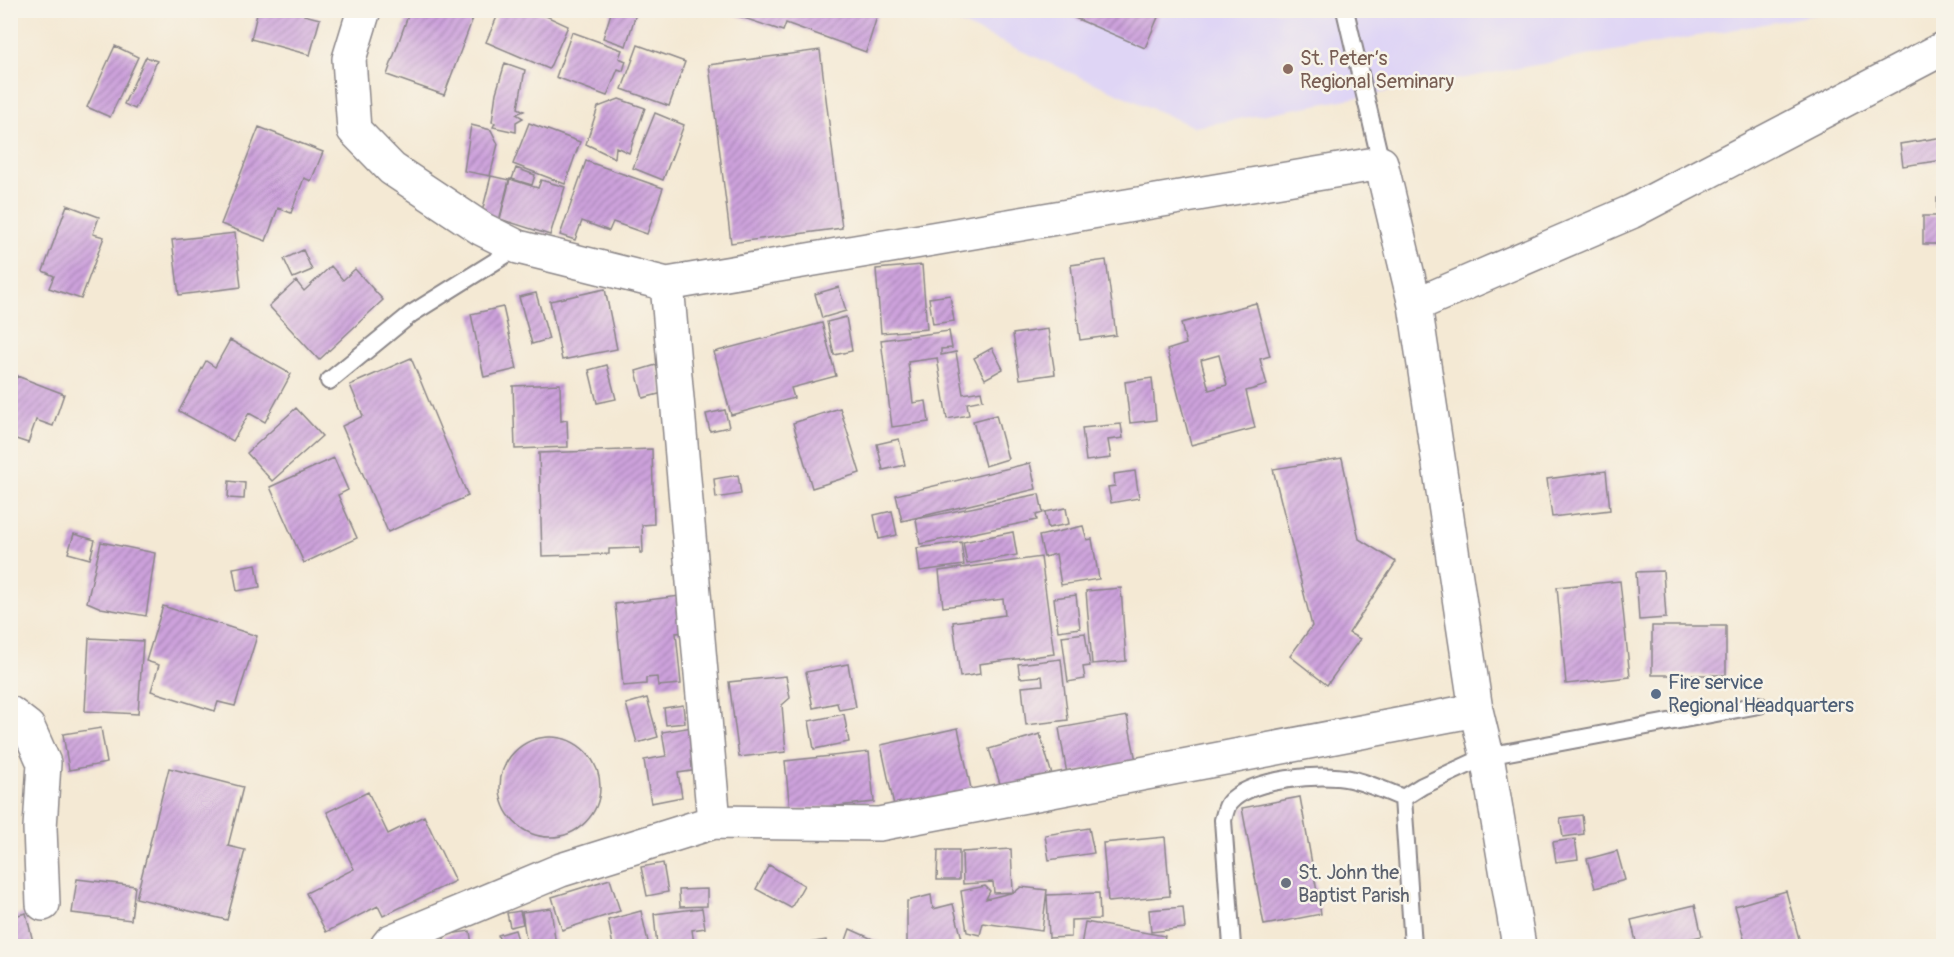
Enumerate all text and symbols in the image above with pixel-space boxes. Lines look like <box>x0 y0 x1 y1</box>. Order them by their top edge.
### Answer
place label: St. Peter’s Regional Seminary <box>1300 46 1455 94</box>
marker: St. Peter’s Regional Seminary <box>1281 62 1295 76</box>
place label: Fire service Regional Headquarters <box>1668 670 1854 718</box>
marker: Fire service Regional Headquarters <box>1649 687 1663 701</box>
place label: St. John the Baptist Parish <box>1298 860 1410 908</box>
marker: St. John the Baptist Parish <box>1279 876 1293 890</box>

